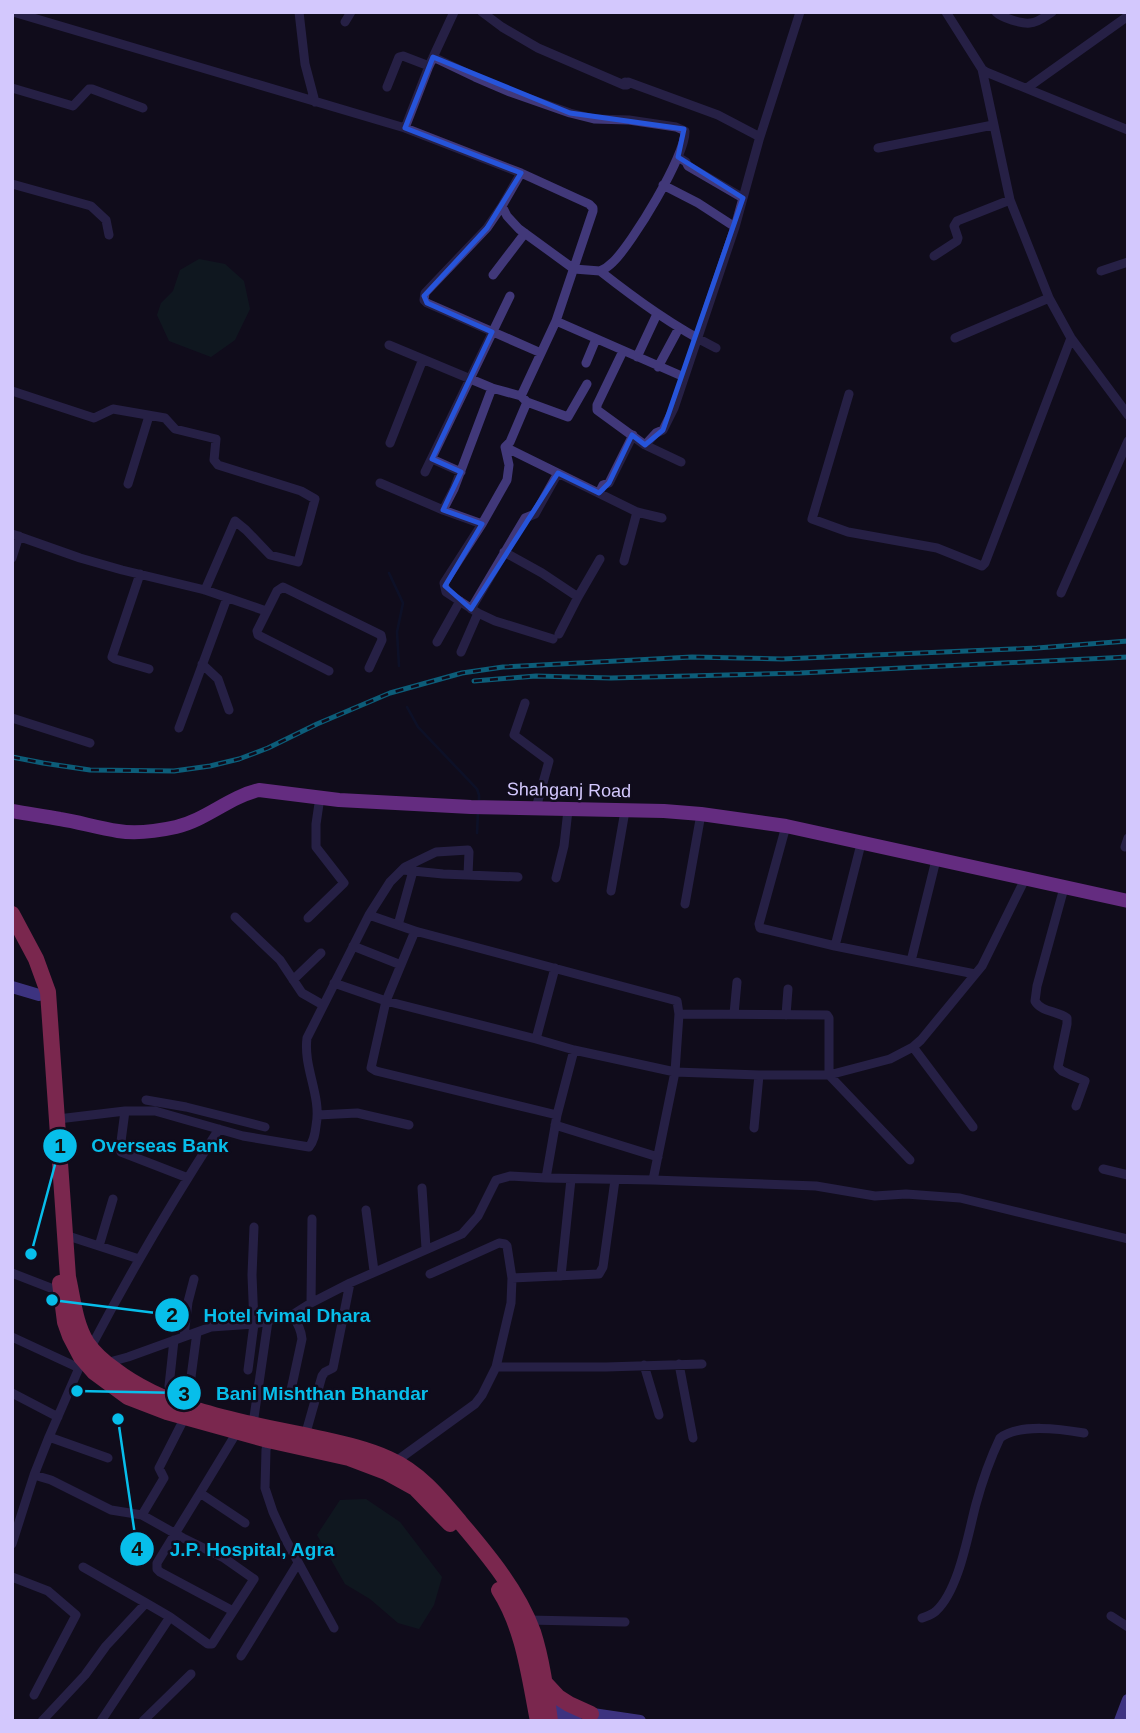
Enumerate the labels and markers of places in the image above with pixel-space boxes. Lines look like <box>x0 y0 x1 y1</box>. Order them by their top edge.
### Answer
callout: Overseas Bank <box>43 1126 243 1166</box>
callout: Hotel fvimal Dhara <box>154 1295 384 1335</box>
callout: Bani Mishthan Bhandar <box>167 1373 442 1413</box>
callout: J.P. Hospital, Agra <box>120 1529 348 1569</box>

